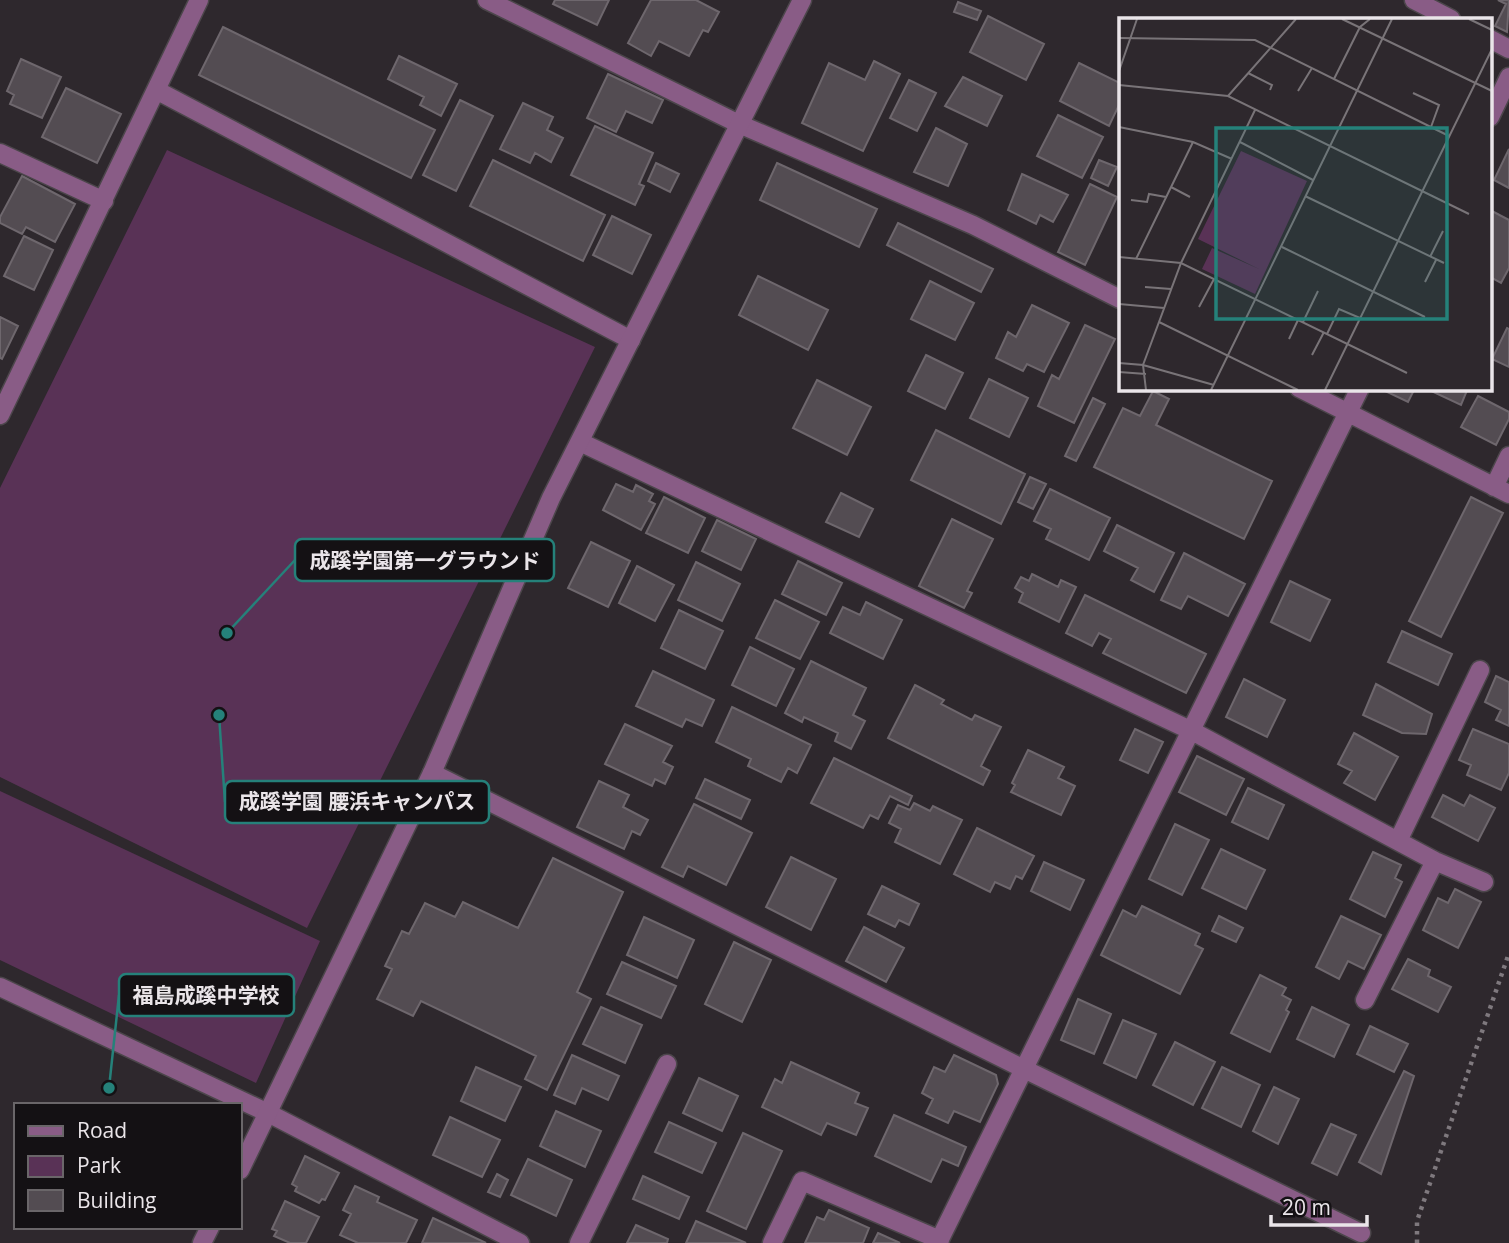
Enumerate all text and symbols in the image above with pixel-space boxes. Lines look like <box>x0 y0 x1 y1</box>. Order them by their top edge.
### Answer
inset map <box>1119 18 1492 390</box>
callout: 成蹊学園第一グラウンド <box>295 539 554 581</box>
text: 成蹊学園第一グラウンド <box>310 546 541 574</box>
callout: 成蹊学園 腰浜キャンパス <box>225 781 489 823</box>
text: 成蹊学園 腰浜キャンパス <box>239 787 475 815</box>
callout: 福島成蹊中学校 <box>119 974 294 1016</box>
text: 福島成蹊中学校 <box>133 981 280 1009</box>
legend <box>14 1103 242 1229</box>
text: Road <box>77 1116 127 1144</box>
text: Park <box>77 1151 121 1179</box>
scale bar <box>1271 1184 1367 1228</box>
text: Building <box>77 1186 156 1214</box>
text: 20 m <box>1282 1193 1331 1221</box>

